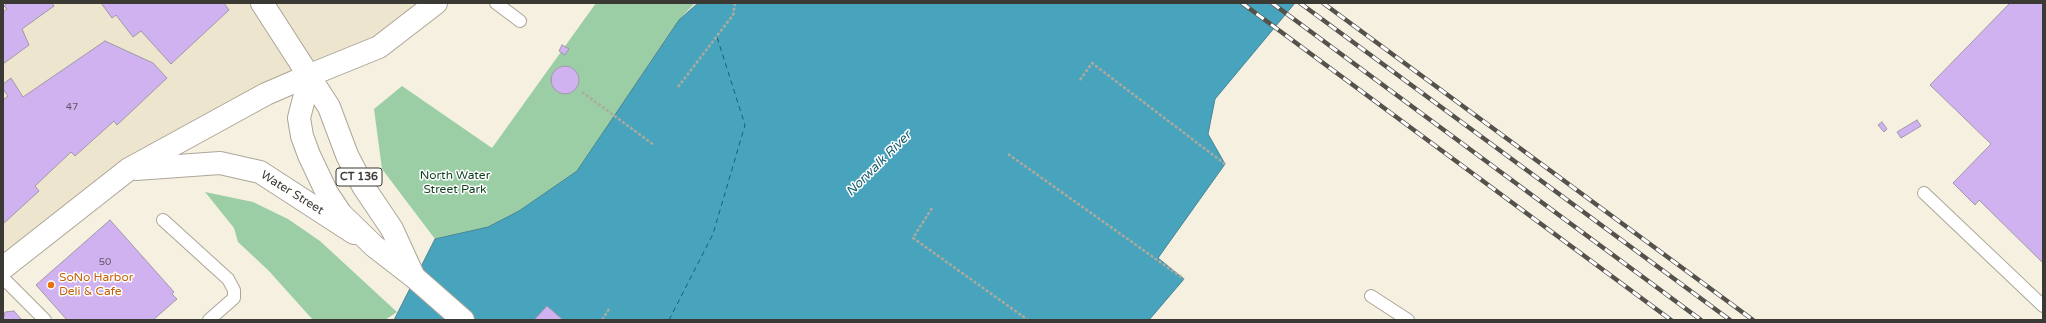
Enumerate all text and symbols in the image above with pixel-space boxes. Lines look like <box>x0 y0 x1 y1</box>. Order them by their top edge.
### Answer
house number: 47 <box>66 101 78 113</box>
water label: Norwalk River <box>843 128 915 200</box>
street label: Water Street <box>258 168 326 218</box>
road number: CT 136 <box>336 168 382 186</box>
park label: North Water Street Park <box>420 169 490 197</box>
house number: 50 <box>99 256 111 268</box>
place label: SoNo Harbor Deli & Cafe <box>59 271 133 299</box>
marker: SoNo Harbor Deli & Cafe <box>46 280 56 290</box>

